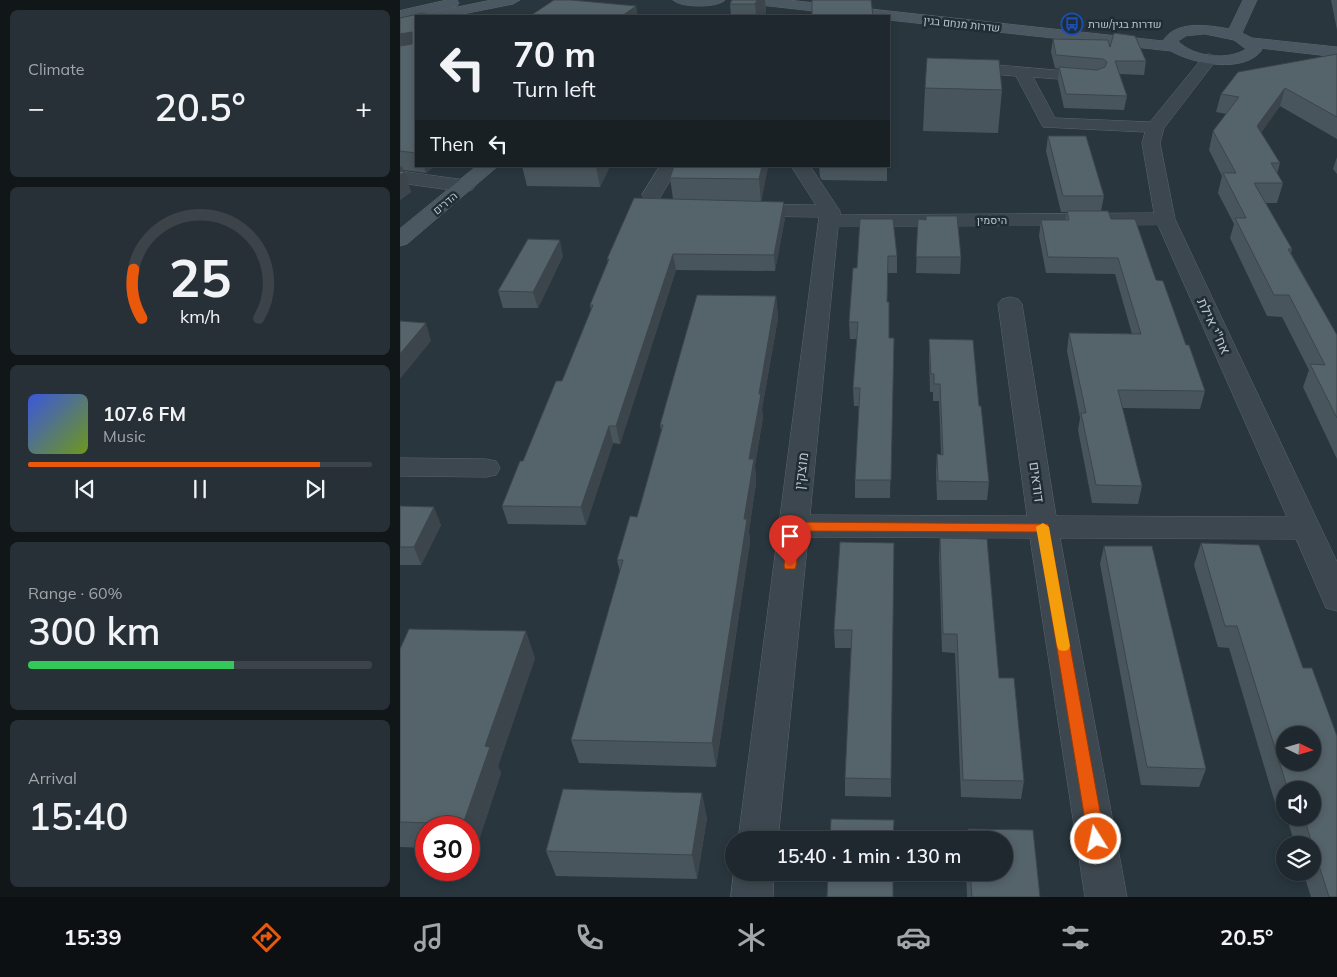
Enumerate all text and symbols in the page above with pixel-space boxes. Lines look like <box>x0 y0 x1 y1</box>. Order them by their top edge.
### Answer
bus stop icon: שדרות בגין/שרת <box>1060 12 1084 36</box>
street label: שדרות מנחם בגין <box>923 13 1001 35</box>
place label: שדרות בגין/שרת <box>1088 17 1162 31</box>
text: 70 m <box>513 32 596 76</box>
icon: left <box>430 35 495 100</box>
text: Climate <box>28 59 84 79</box>
text: Turn left <box>513 75 596 103</box>
text: 20.5° <box>154 83 246 131</box>
text: − <box>28 90 45 125</box>
text: + <box>355 90 372 125</box>
icon: left <box>484 130 512 158</box>
text: Then <box>430 132 474 156</box>
street label: הדרים <box>430 189 460 217</box>
street label: היסמין <box>977 213 1007 227</box>
text: 25 <box>169 245 231 310</box>
street label: אח"י אילת <box>1193 295 1235 357</box>
text: km/h <box>180 305 220 327</box>
text: 107.6 FM <box>103 402 186 426</box>
text: Music <box>103 426 146 446</box>
street label: מוצקין <box>790 451 812 491</box>
street label: דודאים <box>1025 461 1049 503</box>
icon: previous <box>71 475 99 503</box>
icon: pause <box>186 475 214 503</box>
icon: next <box>301 475 329 503</box>
pin <box>769 515 811 566</box>
icon: arrive <box>776 522 804 550</box>
text: Range · 60% <box>28 583 123 603</box>
text: 300 km <box>28 607 161 655</box>
north arrow <box>1276 726 1321 771</box>
map controls <box>1276 726 1321 881</box>
text: Arrival <box>28 768 77 788</box>
button: sound <box>1276 781 1321 826</box>
text: 15:40 <box>28 792 128 840</box>
position arrow <box>1069 812 1121 864</box>
speed limit sign: 30 <box>415 816 480 881</box>
button: layers <box>1276 836 1321 881</box>
text: 15:40 · 1 min · 130 m <box>776 844 962 868</box>
icon: directions <box>249 920 284 955</box>
icon: music <box>411 920 446 955</box>
icon: phone <box>572 920 607 955</box>
icon: climate <box>734 920 769 955</box>
icon: car <box>896 920 931 955</box>
icon: filters <box>1058 920 1093 955</box>
text: 15:39 <box>63 923 122 951</box>
text: 20.5° <box>1220 923 1273 951</box>

